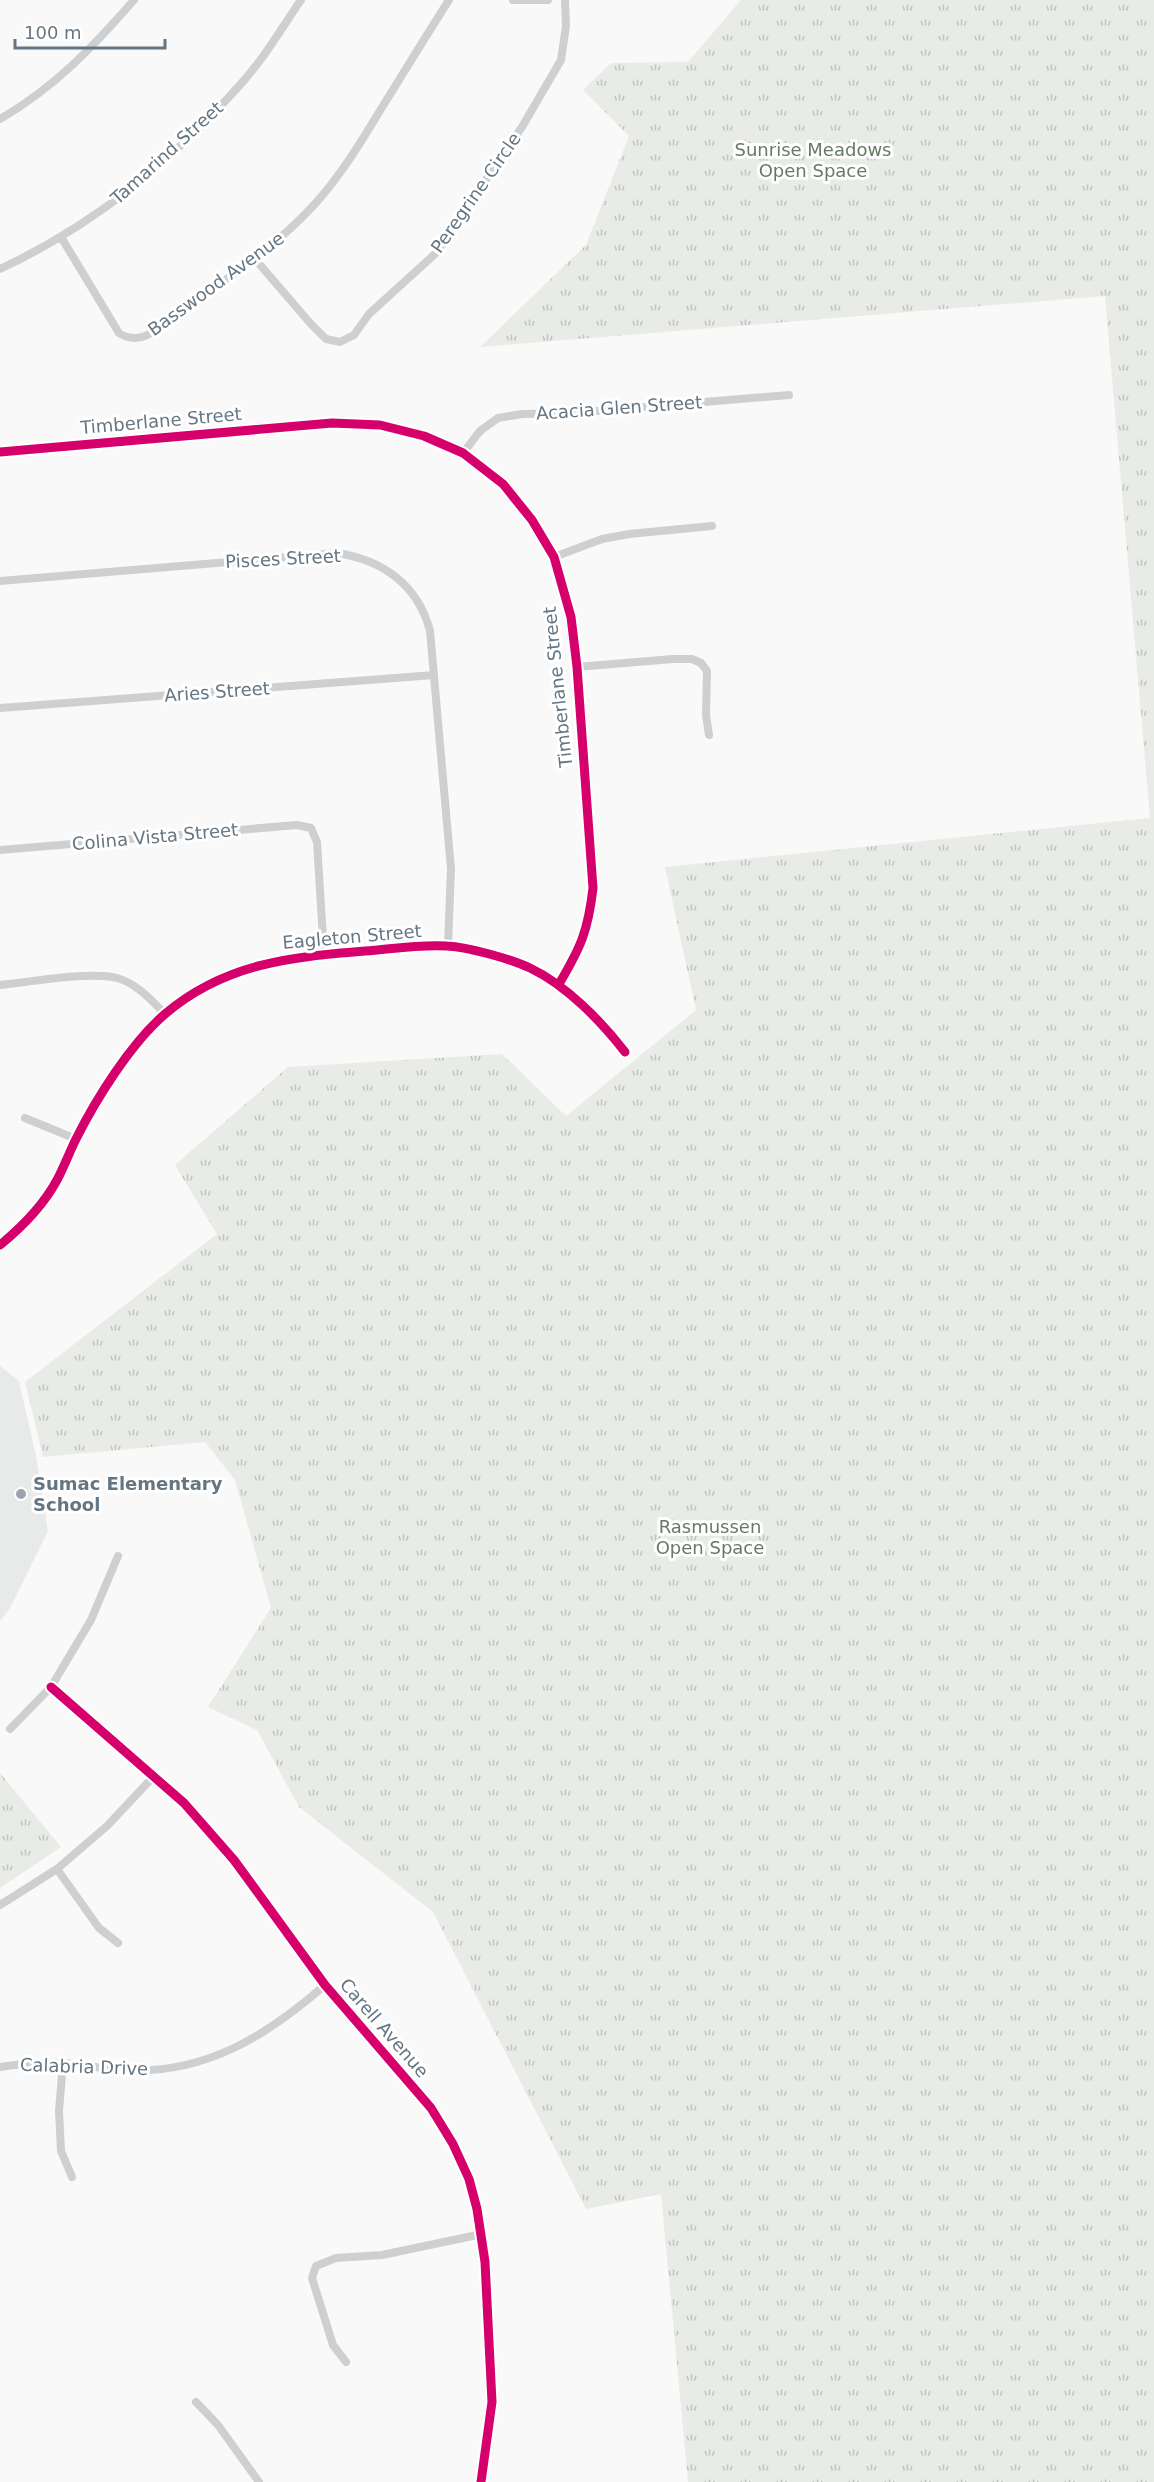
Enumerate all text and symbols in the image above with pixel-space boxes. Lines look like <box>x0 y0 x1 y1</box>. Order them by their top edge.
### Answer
scale bar <box>15 12 165 50</box>
text: 100 m <box>24 22 82 43</box>
street label: Tamarind Street <box>106 97 227 209</box>
street label: Peregrine Circle <box>426 129 525 257</box>
park label: Sunrise Meadows Open Space <box>735 139 892 181</box>
street label: Basswood Avenue <box>144 227 288 340</box>
street label: Acacia Glen Street <box>535 391 703 424</box>
street label: Timberlane Street <box>78 403 242 438</box>
street label: Pisces Street <box>225 545 341 572</box>
street label: Timberlane Street <box>539 605 577 770</box>
street label: Aries Street <box>164 677 270 706</box>
street label: Colina Vista Street <box>71 819 239 854</box>
street label: Eagleton Street <box>281 920 423 953</box>
place label: Sumac Elementary School <box>33 1473 223 1515</box>
marker: Sumac Elementary School <box>14 1487 28 1501</box>
park label: Rasmussen Open Space <box>656 1516 764 1558</box>
street label: Carell Avenue <box>336 1974 433 2081</box>
street label: Calabria Drive <box>20 2054 148 2079</box>

